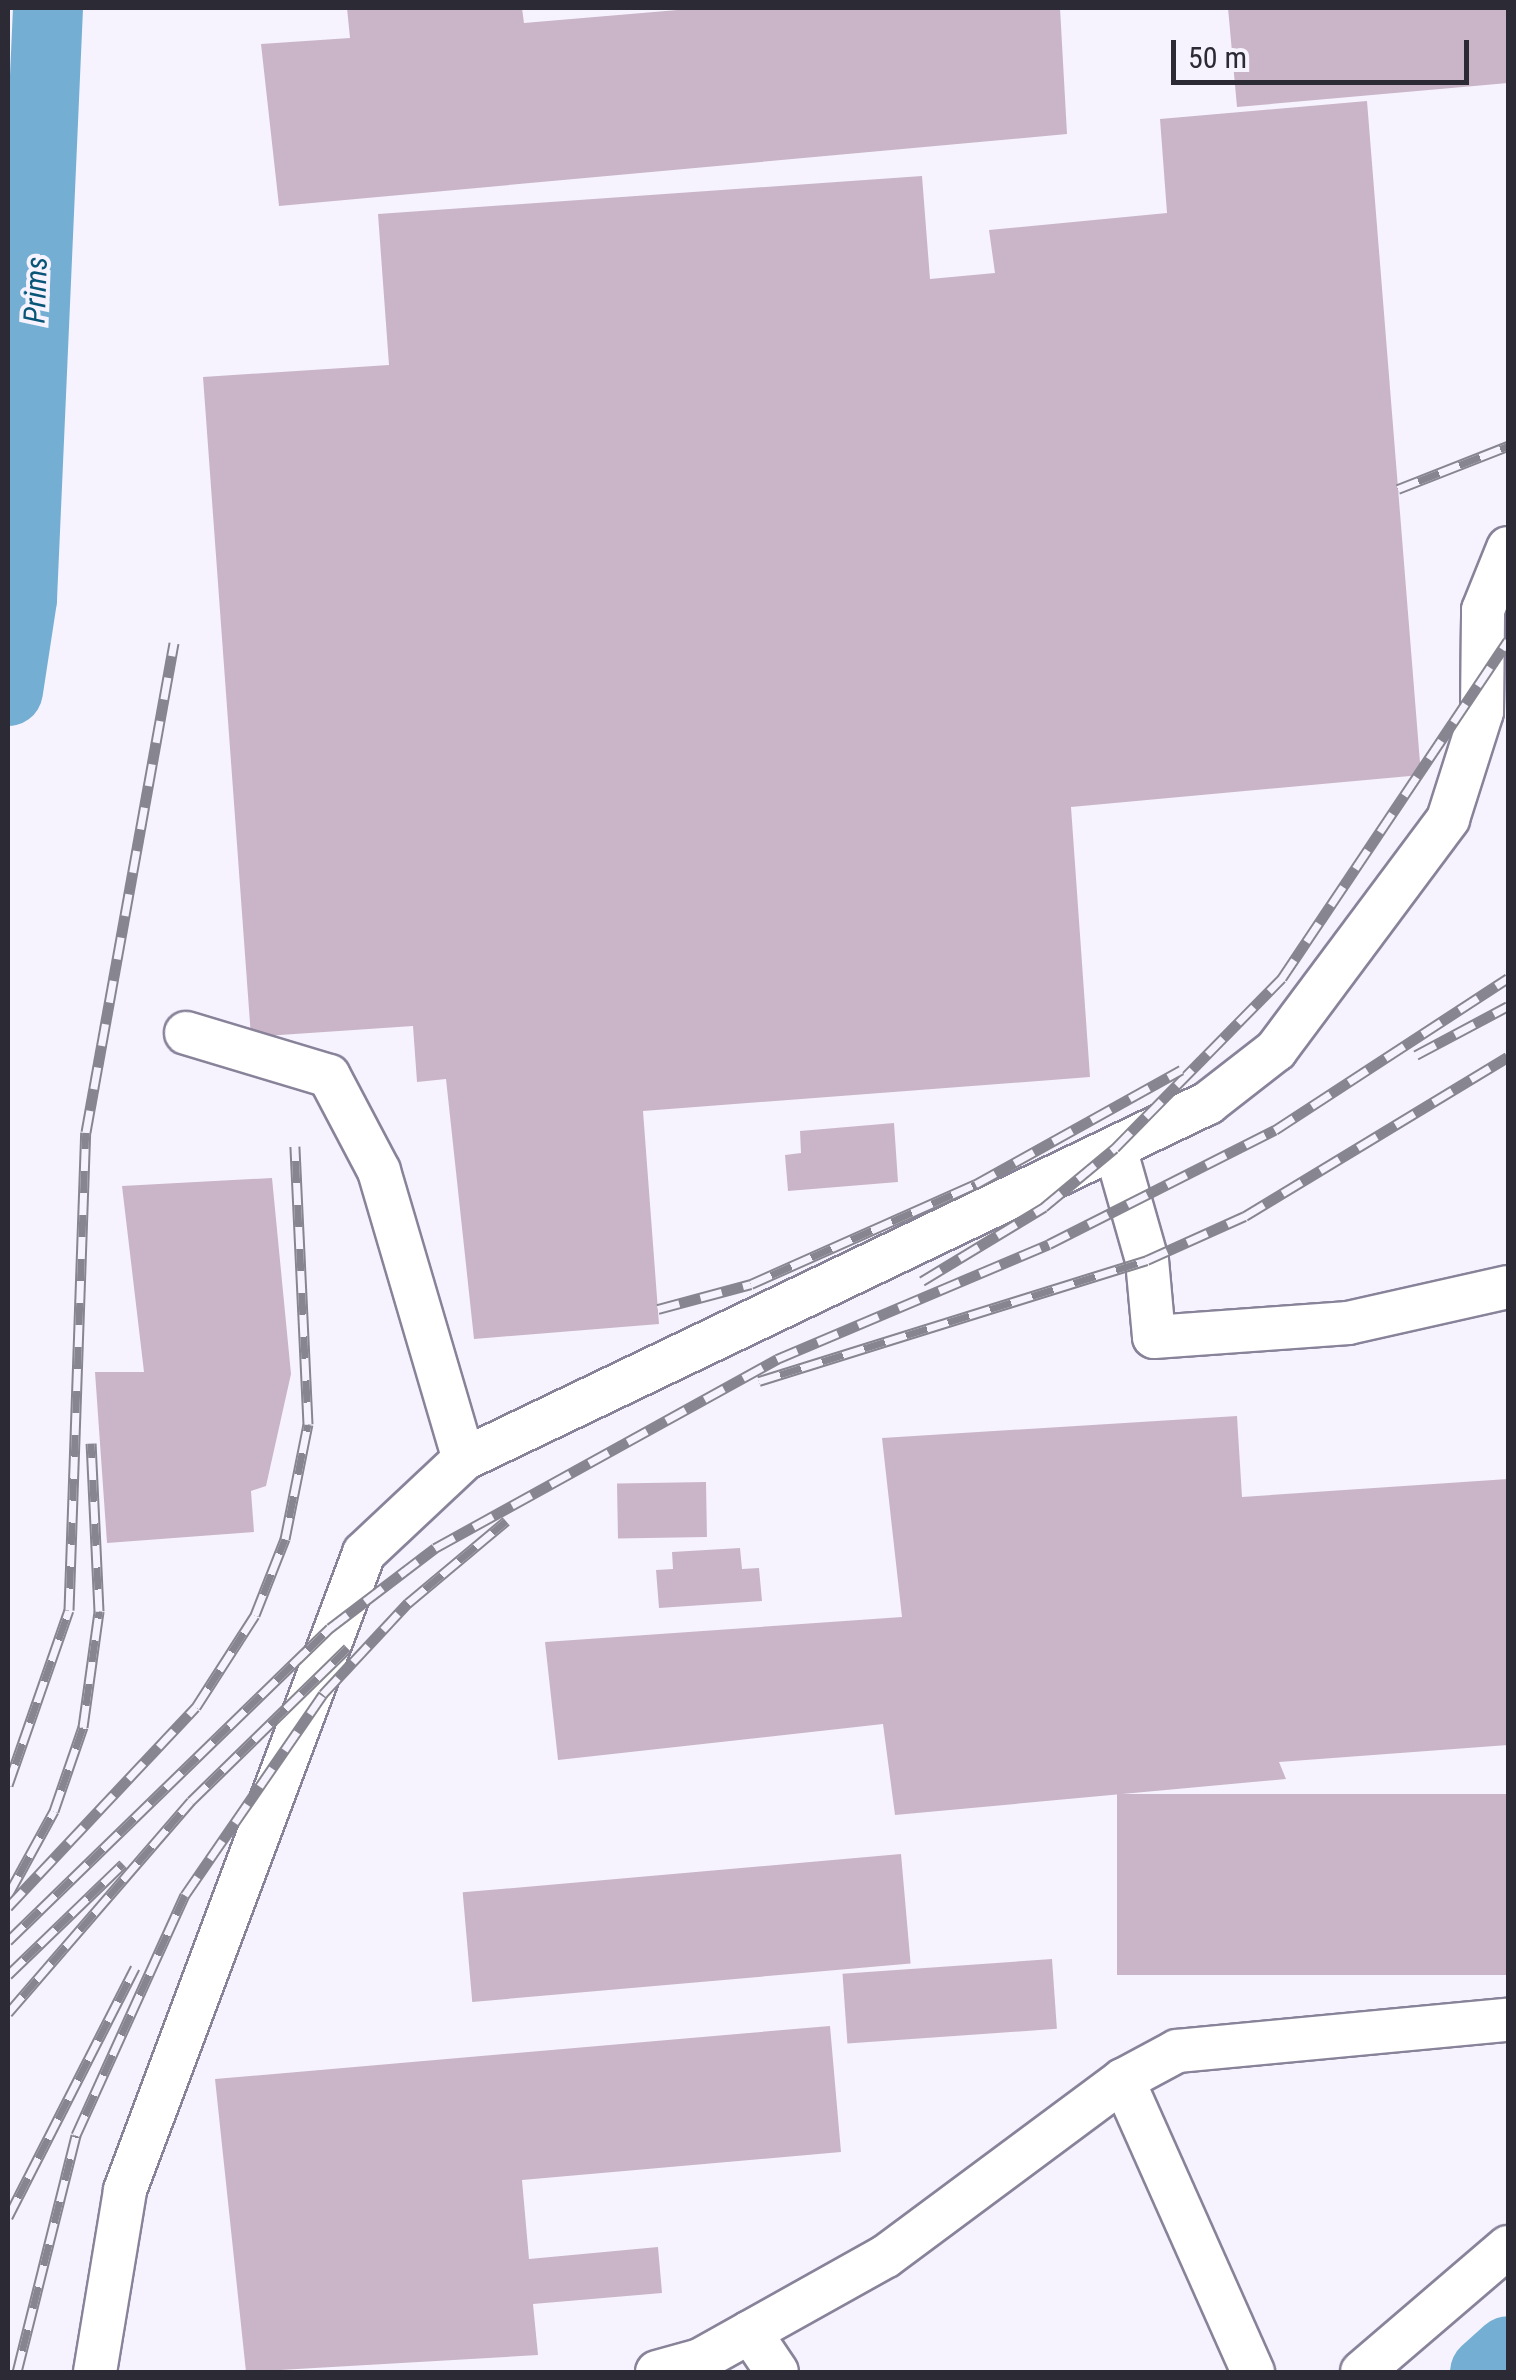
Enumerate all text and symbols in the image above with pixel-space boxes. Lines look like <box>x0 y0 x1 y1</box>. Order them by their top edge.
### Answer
scale bar <box>1176 20 1474 82</box>
text: 50 m <box>1188 40 1247 75</box>
water label: Prims <box>17 256 55 324</box>

